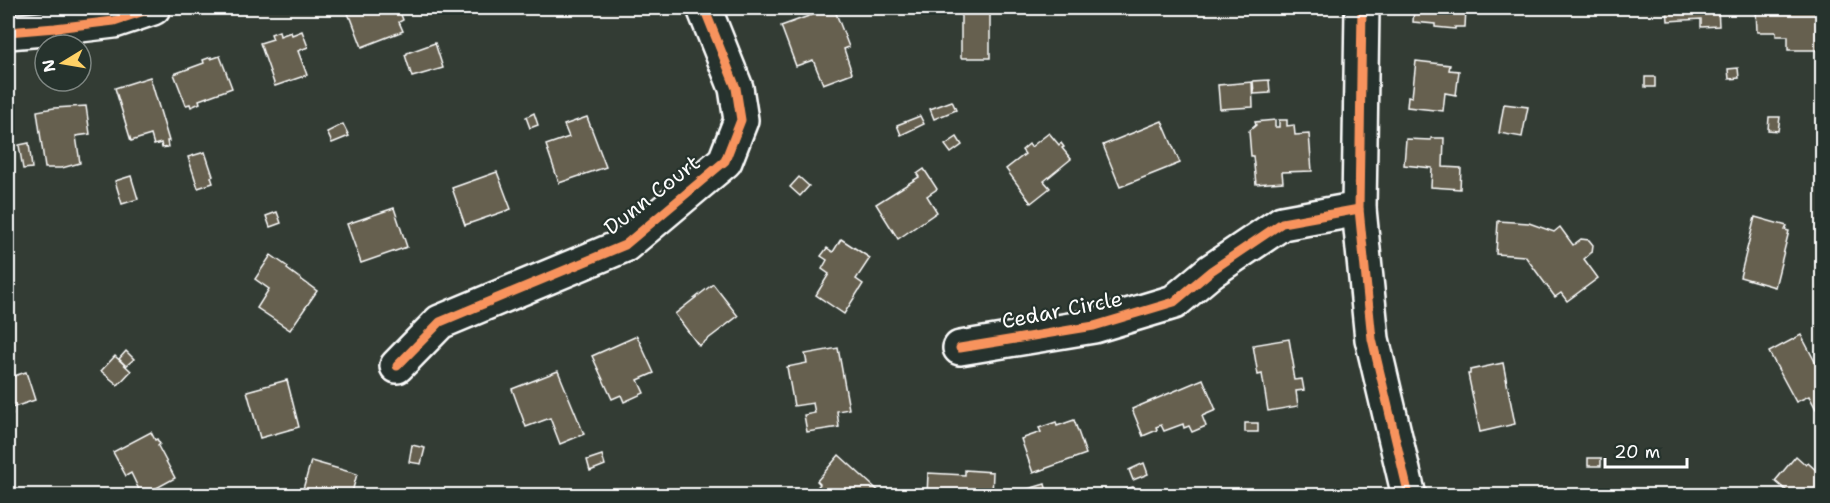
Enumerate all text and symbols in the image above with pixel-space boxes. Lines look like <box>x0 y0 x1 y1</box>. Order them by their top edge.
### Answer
north arrow <box>33 33 93 93</box>
text: N <box>37 58 60 74</box>
street label: Dunn Court <box>598 149 706 241</box>
street label: Cedar Circle <box>999 285 1125 335</box>
scale bar <box>1605 431 1688 469</box>
text: 20 m <box>1614 440 1660 464</box>

